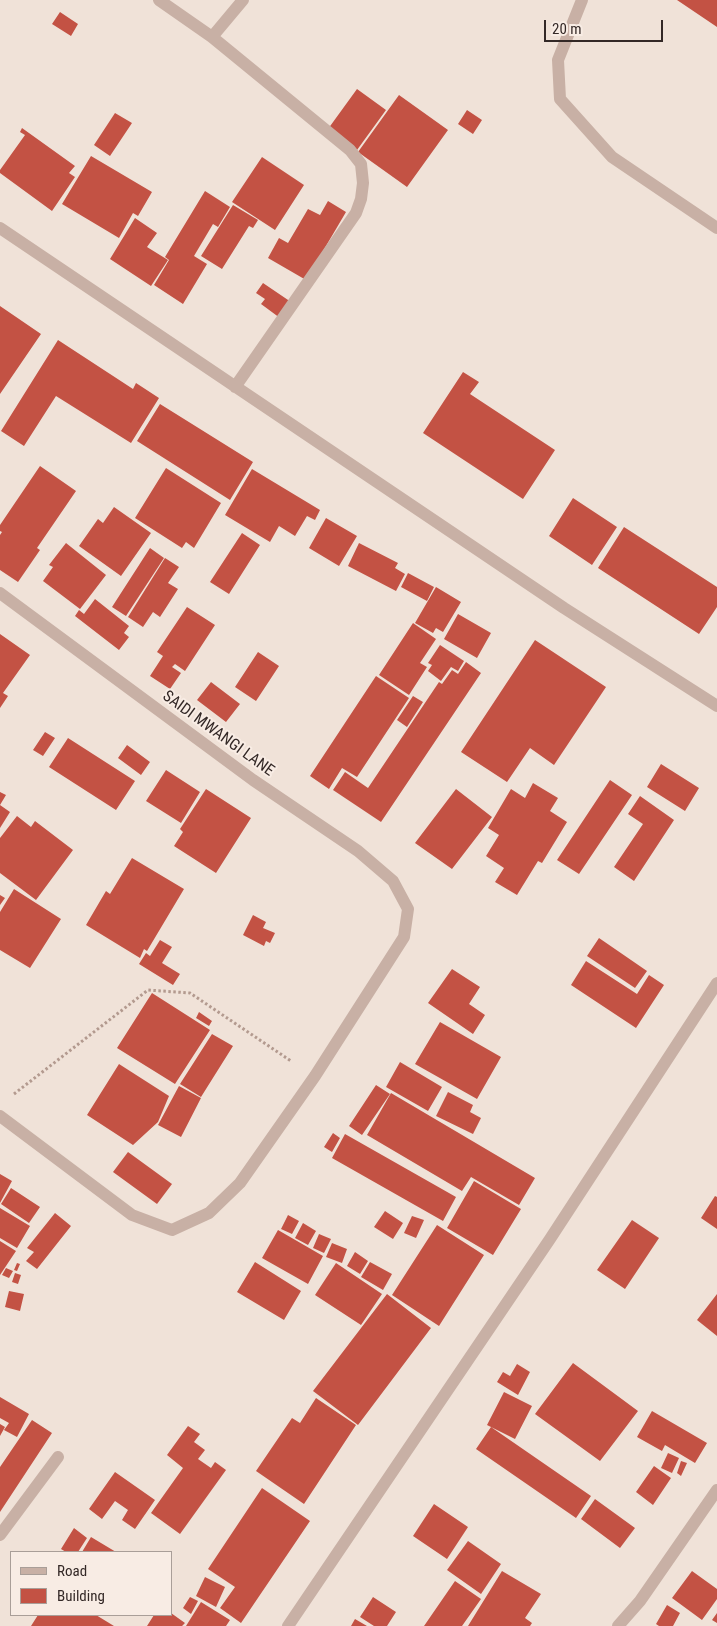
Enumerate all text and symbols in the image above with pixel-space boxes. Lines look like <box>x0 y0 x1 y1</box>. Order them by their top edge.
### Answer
scale bar <box>547 10 666 42</box>
text: 20 m <box>552 20 582 38</box>
street label: SAIDI MWANGI LANE <box>158 687 278 781</box>
legend <box>10 1551 172 1616</box>
text: Road <box>57 1562 87 1580</box>
text: Building <box>57 1587 105 1605</box>

